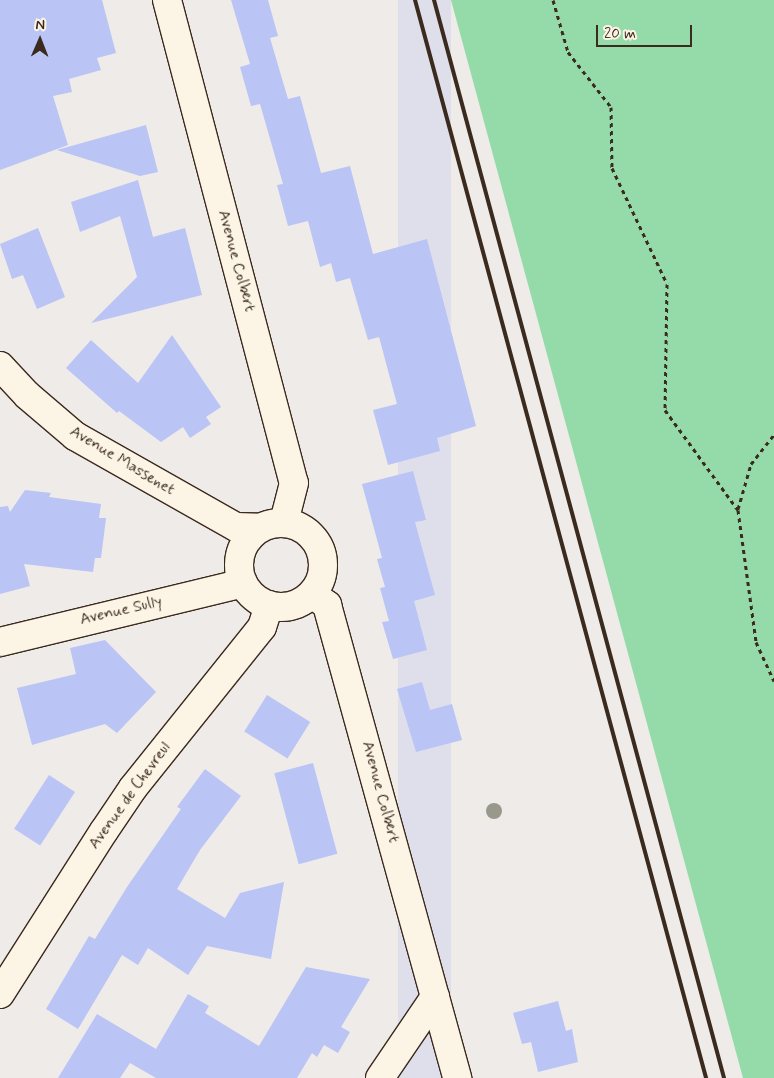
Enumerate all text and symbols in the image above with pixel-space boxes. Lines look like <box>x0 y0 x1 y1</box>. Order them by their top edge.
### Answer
north arrow <box>15 15 65 65</box>
scale bar <box>599 15 695 47</box>
text: N <box>35 16 45 34</box>
text: 20 m <box>604 24 636 44</box>
street label: Avenue Colbert <box>213 208 259 314</box>
street label: Avenue Massenet <box>66 422 178 500</box>
street label: Avenue Sully <box>77 592 165 630</box>
street label: Avenue de Chevreul <box>83 736 177 856</box>
street label: Avenue Colbert <box>357 739 403 845</box>

